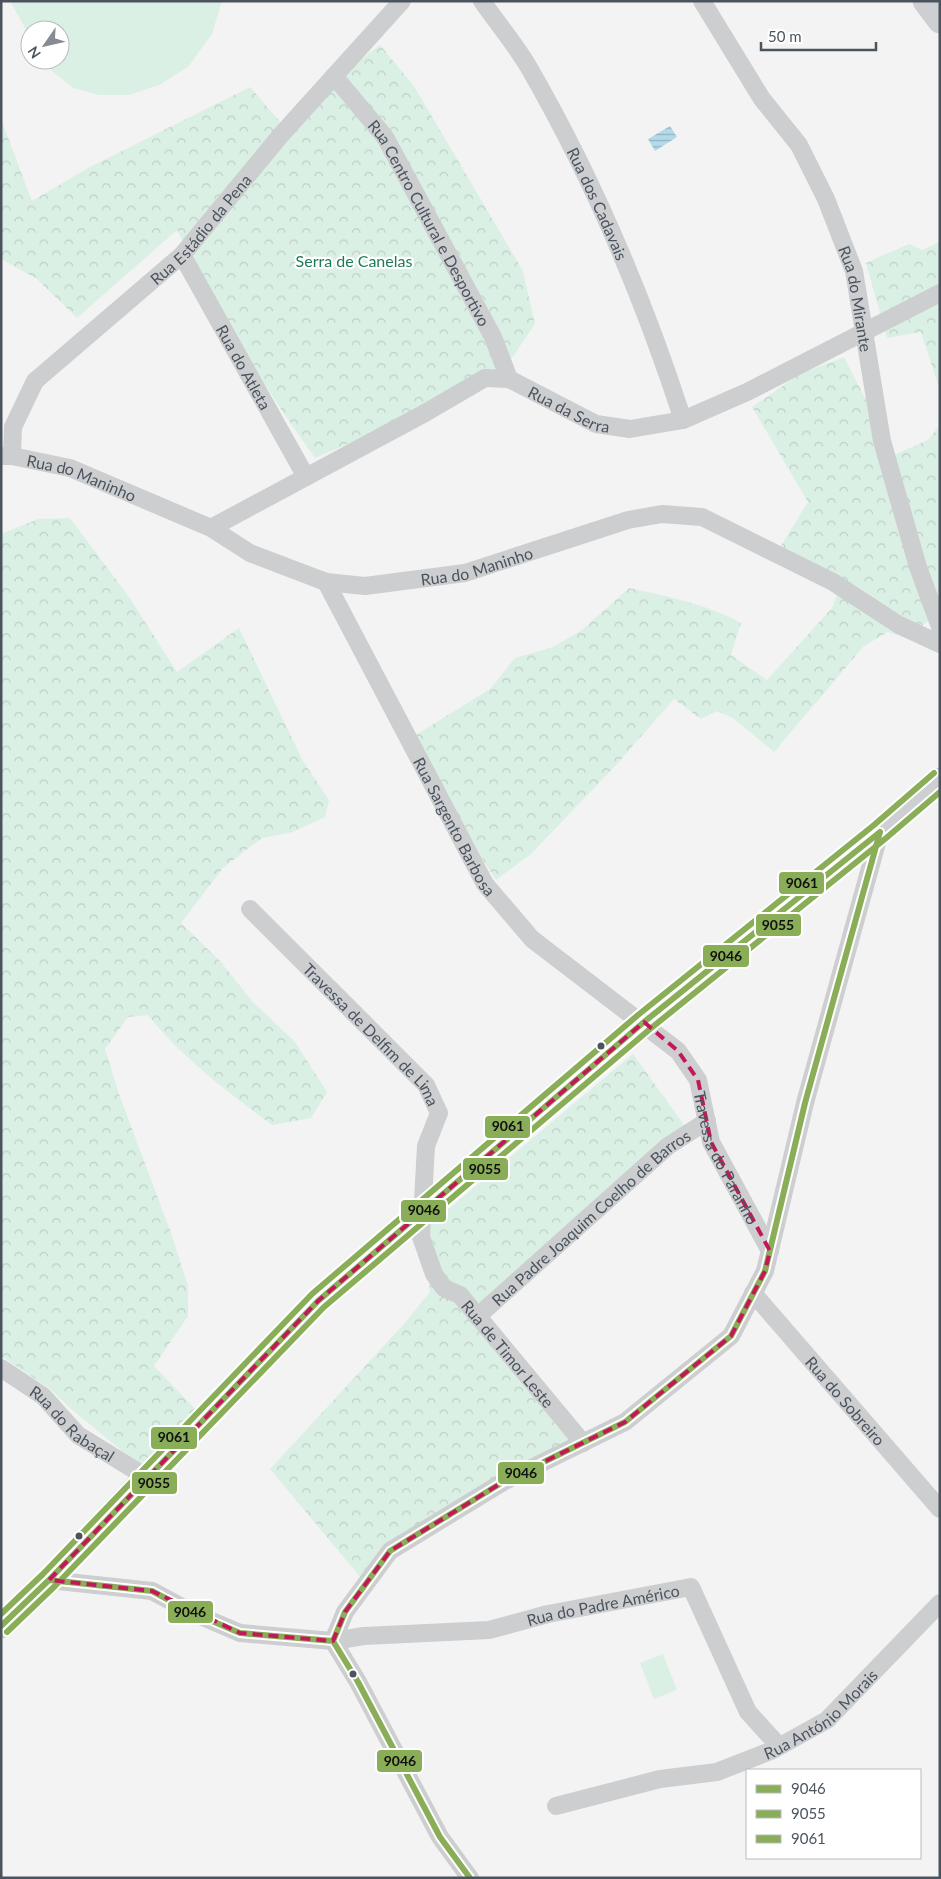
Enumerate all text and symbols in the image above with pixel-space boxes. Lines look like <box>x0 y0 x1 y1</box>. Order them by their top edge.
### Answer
north arrow <box>20 20 70 70</box>
scale bar <box>761 20 876 52</box>
text: 50 m <box>768 27 802 45</box>
text: N <box>24 43 44 62</box>
street label: Rua Centro Cultural e Desportivo <box>365 115 495 329</box>
street label: Rua dos Cadavais <box>564 144 632 263</box>
street label: Rua Estádio da Pena <box>146 170 254 288</box>
street label: Rua do Mirante <box>836 243 877 353</box>
park label: Serra de Canelas <box>296 251 412 270</box>
street label: Rua do Atleta <box>213 321 276 413</box>
street label: Rua da Serra <box>525 381 611 435</box>
street label: Rua do Maninho <box>25 450 139 505</box>
street label: Rua do Maninho <box>419 542 535 588</box>
street label: Rua Sargento Barbosa <box>410 754 500 899</box>
line badge: 9061 <box>778 871 825 895</box>
text: 9061 <box>786 874 818 891</box>
line badge: 9055 <box>755 913 802 937</box>
text: 9055 <box>762 916 794 933</box>
line badge: 9046 <box>702 944 750 968</box>
text: 9046 <box>710 947 742 964</box>
street label: Travessa de Delfim de Lima <box>300 959 444 1108</box>
unlabelled marker <box>596 1041 606 1051</box>
street label: Travessa do Paranho <box>691 1089 763 1227</box>
line badge: 9061 <box>484 1115 531 1139</box>
text: 9061 <box>492 1117 524 1134</box>
street label: Rua Padre Joaquim Coelho de Barros <box>487 1125 693 1309</box>
line badge: 9055 <box>462 1157 509 1181</box>
text: 9055 <box>469 1160 501 1177</box>
line badge: 9046 <box>400 1199 447 1223</box>
text: 9046 <box>408 1201 440 1218</box>
street label: Rua de Timor Leste <box>458 1296 559 1411</box>
street label: Rua do Sobreiro <box>802 1352 890 1449</box>
street label: Rua do Rabaçal <box>27 1381 118 1465</box>
line badge: 9061 <box>150 1426 198 1450</box>
text: 9061 <box>158 1428 190 1445</box>
line badge: 9046 <box>497 1461 545 1485</box>
text: 9046 <box>505 1464 537 1481</box>
line badge: 9055 <box>131 1471 178 1495</box>
text: 9055 <box>138 1474 170 1491</box>
unlabelled marker <box>74 1531 84 1541</box>
street label: Rua do Padre Américo <box>524 1580 681 1629</box>
line badge: 9046 <box>167 1600 214 1624</box>
text: 9046 <box>174 1603 206 1620</box>
street label: Rua António Morais <box>761 1665 881 1762</box>
unlabelled marker <box>348 1669 358 1679</box>
line badge: 9046 <box>376 1749 423 1773</box>
text: 9046 <box>384 1752 416 1769</box>
legend <box>746 1769 921 1859</box>
text: 9046 <box>791 1779 826 1797</box>
text: 9055 <box>791 1804 826 1822</box>
text: 9061 <box>791 1829 826 1847</box>

